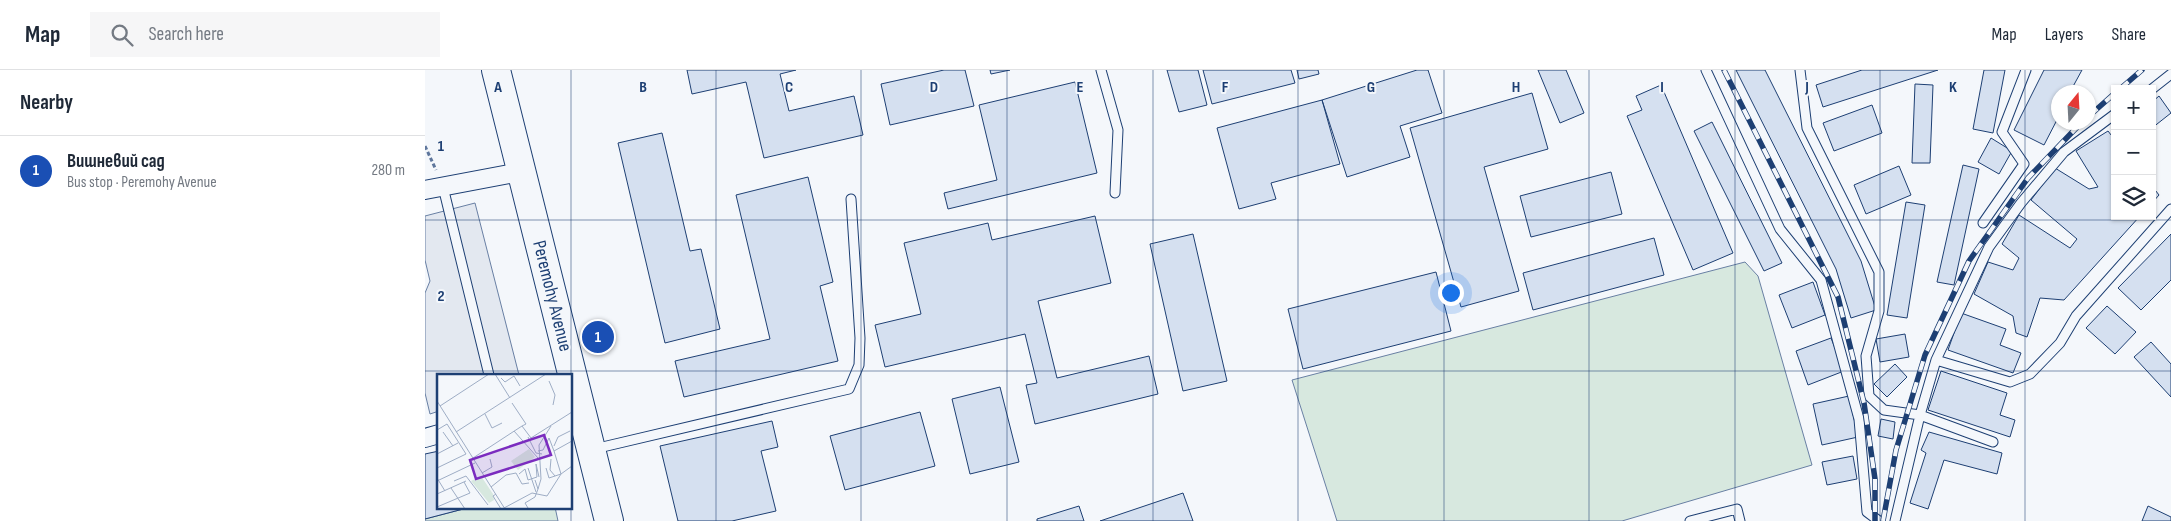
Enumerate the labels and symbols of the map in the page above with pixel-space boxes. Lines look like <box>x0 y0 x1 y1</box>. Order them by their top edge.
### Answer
text: A <box>493 78 502 97</box>
text: B <box>639 78 647 97</box>
text: C <box>785 78 793 97</box>
text: D <box>930 78 938 97</box>
text: E <box>1077 78 1084 97</box>
text: F <box>1222 78 1229 97</box>
text: G <box>1367 78 1375 97</box>
text: H <box>1512 78 1520 97</box>
text: I <box>1660 78 1664 97</box>
text: J <box>1804 78 1809 97</box>
text: K <box>1949 78 1957 97</box>
north arrow <box>2051 85 2096 130</box>
text: 1 <box>438 137 445 156</box>
street label: Peremohy Avenue <box>527 238 577 354</box>
your location <box>1438 280 1464 306</box>
text: 2 <box>437 287 445 306</box>
pin: 1 <box>582 318 614 356</box>
inset map <box>437 374 573 508</box>

